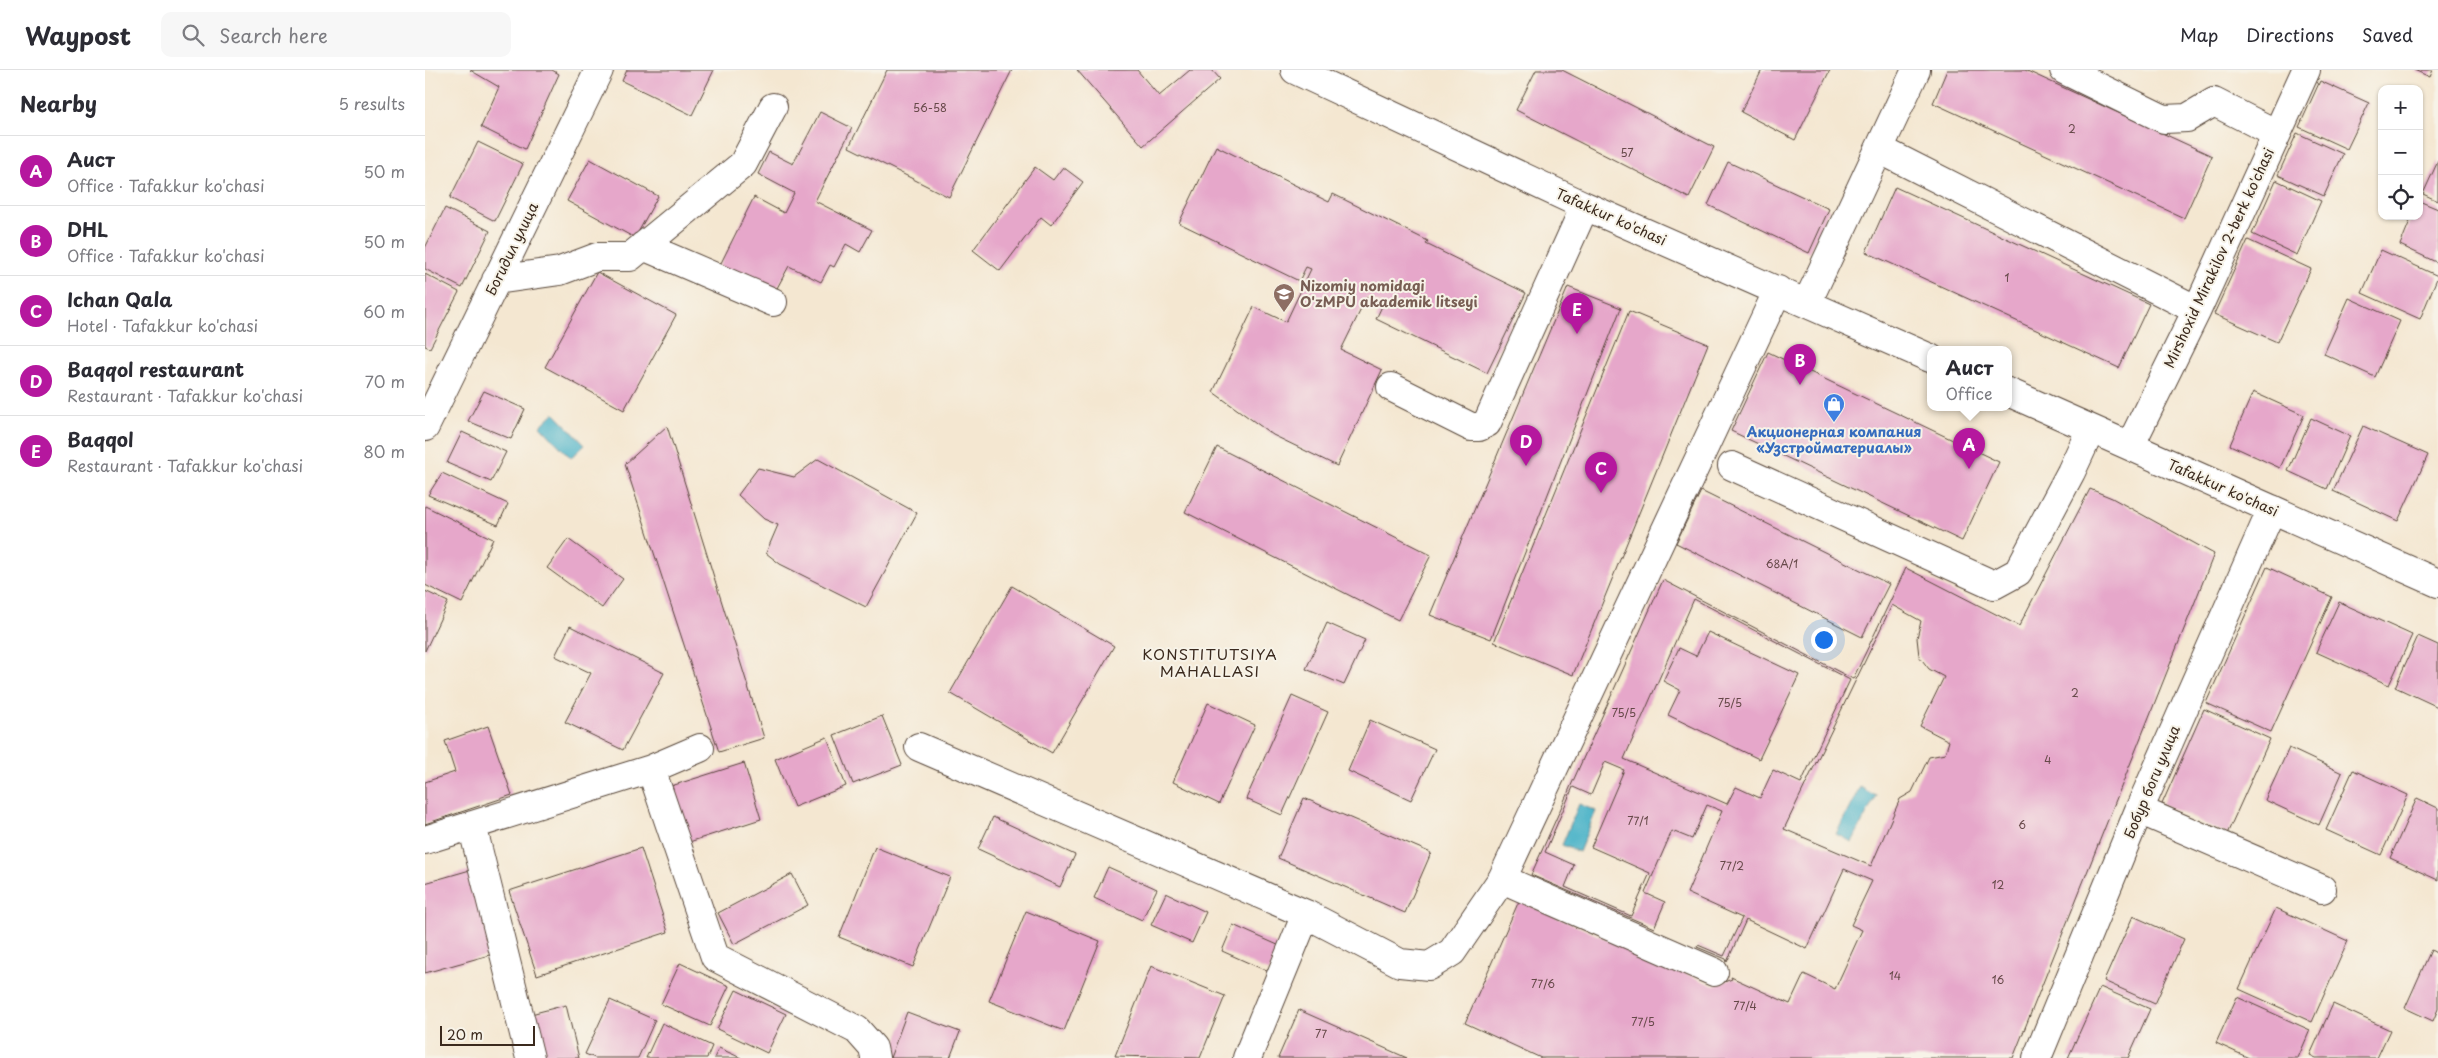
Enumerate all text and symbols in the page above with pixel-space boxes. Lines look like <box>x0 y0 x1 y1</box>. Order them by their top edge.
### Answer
search box <box>161 12 511 57</box>
text: Waypost <box>25 17 131 53</box>
icon: search <box>179 21 207 49</box>
text: Search here <box>219 21 328 49</box>
text: Map <box>2180 21 2218 48</box>
text: Directions <box>2246 21 2334 48</box>
text: Saved <box>2362 21 2413 48</box>
map controls <box>2378 85 2423 220</box>
button: + <box>2378 85 2423 130</box>
text: Nearby <box>20 87 97 119</box>
text: 5 results <box>338 91 405 115</box>
house number: 56-58 <box>913 99 947 116</box>
house number: 2 <box>2068 120 2076 137</box>
button: − <box>2378 130 2423 175</box>
house number: 57 <box>1620 144 1634 161</box>
street label: Mirshoxid Mirakilov 2-berk ko'chasi <box>2158 144 2279 371</box>
text: Аист <box>67 145 115 173</box>
text: A <box>30 159 42 183</box>
text: 50 m <box>364 159 405 183</box>
text: Office · Tafakkur ko'chasi <box>67 173 265 197</box>
button: locate <box>2378 175 2423 220</box>
street label: Tafakkur ko'chasi <box>1553 183 1670 250</box>
street label: Богидил улица <box>480 198 543 299</box>
text: DHL <box>67 215 108 243</box>
text: B <box>31 229 41 253</box>
text: 50 m <box>364 229 405 253</box>
text: Office · Tafakkur ko'chasi <box>67 243 265 267</box>
house number: 1 <box>2005 269 2010 286</box>
place label: Nizomiy nomidagi O'zMPU akademik litseyi <box>1300 275 1477 312</box>
school or university icon: Nizomiy nomidagi O'zMPU akademik litseyi <box>1272 282 1296 313</box>
text: Ichan Qala <box>67 285 172 313</box>
pin: E <box>1561 293 1593 334</box>
text: C <box>30 299 42 323</box>
text: 60 m <box>363 299 405 323</box>
text: Hotel · Tafakkur ko'chasi <box>67 313 258 337</box>
pin: B <box>1784 344 1816 385</box>
popup <box>1927 346 2012 411</box>
text: Аист <box>1946 353 1993 381</box>
text: Baqqol restaurant <box>67 355 244 383</box>
text: D <box>30 369 42 393</box>
text: 70 m <box>365 369 405 393</box>
text: Office <box>1946 381 1992 405</box>
text: Restaurant · Tafakkur ko'chasi <box>67 383 303 407</box>
shop icon: Акционерная компания «Узстройматериалы» <box>1822 392 1846 423</box>
place label: Акционерная компания «Узстройматериалы» <box>1746 421 1921 458</box>
text: Baqqol <box>67 425 133 453</box>
pin: D <box>1510 425 1542 466</box>
pin: A <box>1953 428 1985 469</box>
text: E <box>31 439 41 463</box>
text: 80 m <box>363 439 405 463</box>
pin: C <box>1585 452 1617 493</box>
text: Restaurant · Tafakkur ko'chasi <box>67 453 303 477</box>
street label: Tafakkur ko'chasi <box>2165 454 2282 521</box>
house number: 68A/1 <box>1766 555 1798 572</box>
your location <box>1811 627 1837 653</box>
district label: KONSTITUTSIYA MAHALLASI <box>1142 642 1278 682</box>
house number: 2 <box>2071 684 2079 701</box>
house number: 75/5 <box>1718 694 1742 711</box>
house number: 75/5 <box>1612 704 1636 721</box>
street label: Бобур боги улица <box>2118 722 2185 842</box>
house number: 4 <box>2044 751 2052 768</box>
house number: 77/1 <box>1627 812 1649 829</box>
house number: 6 <box>2018 816 2026 833</box>
house number: 77/2 <box>1720 857 1744 874</box>
house number: 12 <box>1992 876 2005 893</box>
house number: 14 <box>1889 967 1901 984</box>
house number: 16 <box>1992 971 2005 988</box>
house number: 77/6 <box>1531 975 1555 992</box>
house number: 77/4 <box>1733 997 1757 1014</box>
house number: 77/5 <box>1631 1013 1655 1030</box>
scale bar <box>440 1023 535 1046</box>
text: 20 m <box>447 1024 483 1045</box>
house number: 77 <box>1315 1025 1327 1042</box>

